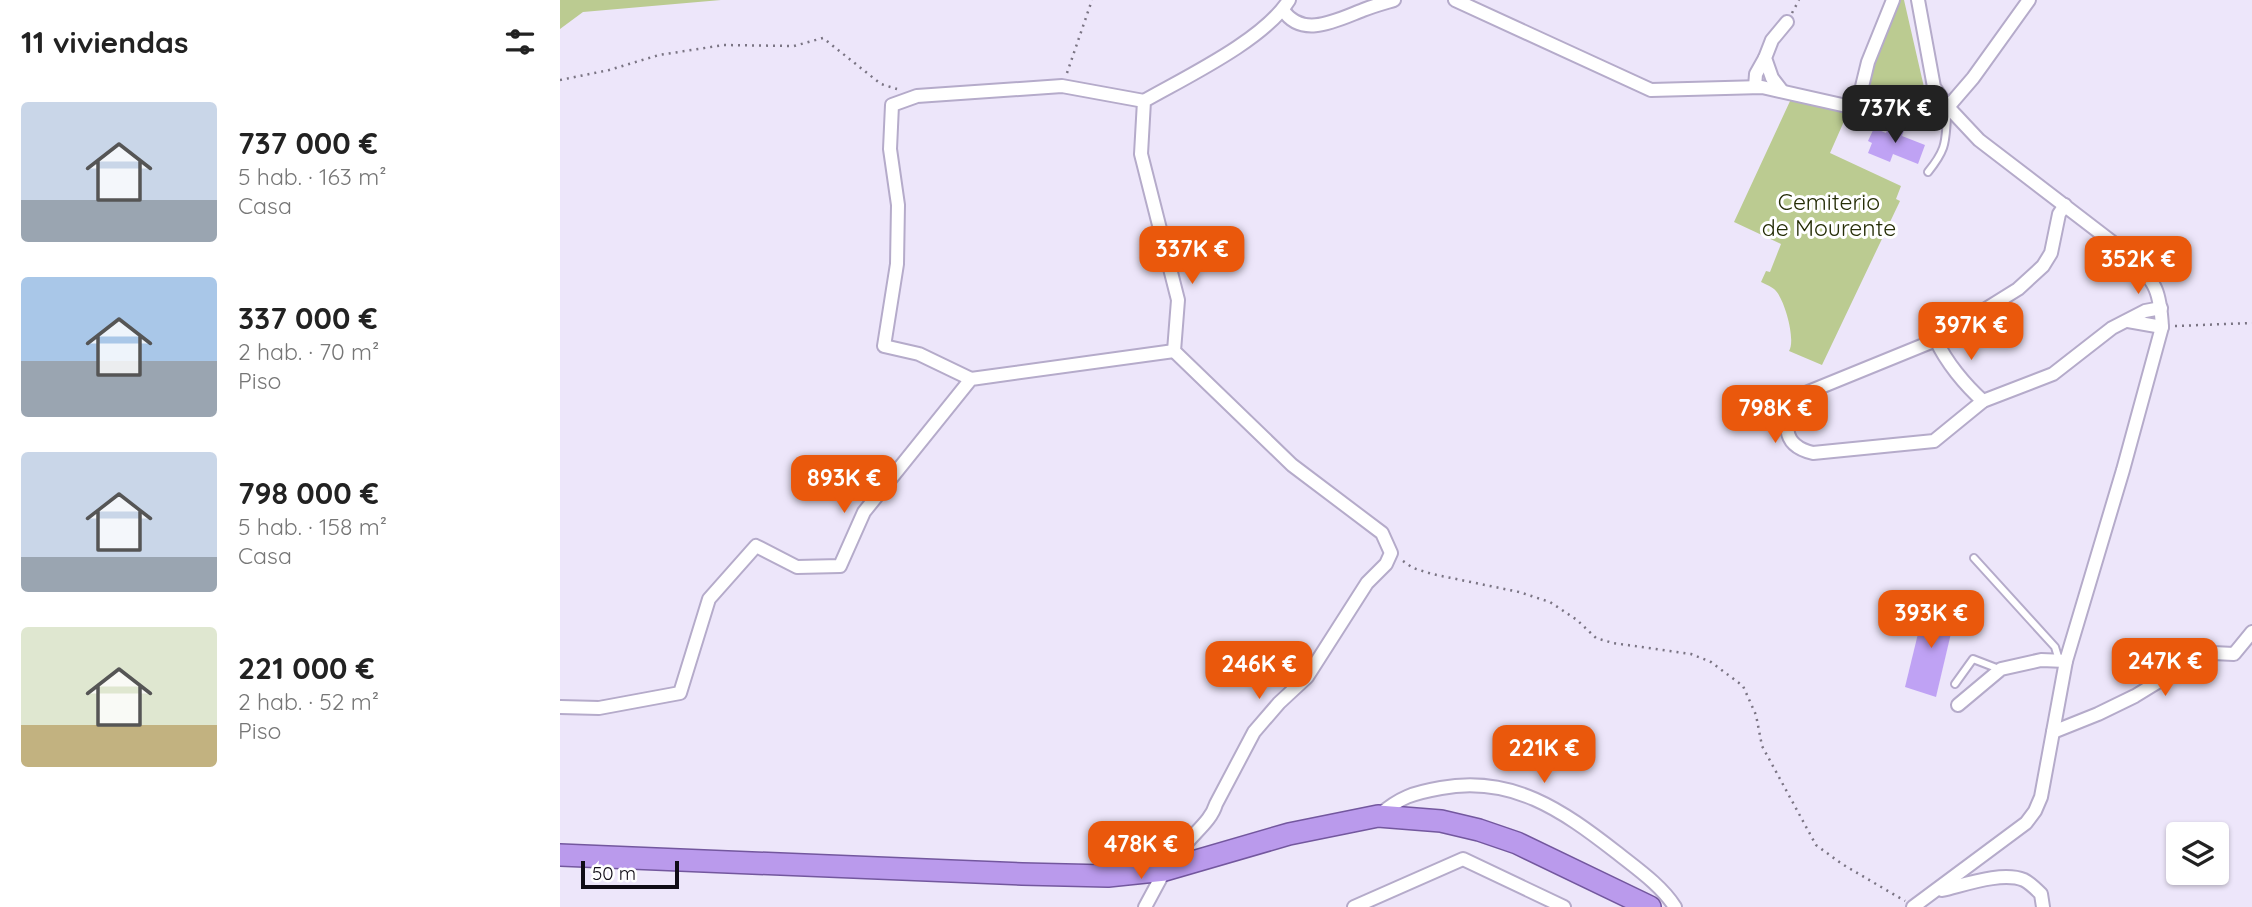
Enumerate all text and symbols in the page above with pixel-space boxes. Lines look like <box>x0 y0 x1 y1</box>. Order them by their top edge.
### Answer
text: 11 viviendas <box>21 23 188 61</box>
icon: filters <box>501 23 539 61</box>
pin: 737K € <box>1838 86 1952 145</box>
text: 737K € <box>1858 93 1932 122</box>
text: 737 000 € <box>238 124 378 162</box>
icon: home <box>77 130 161 214</box>
text: 5 hab. · 163 m² <box>238 162 386 191</box>
park label: Cemiterio de Mourente <box>1762 187 1896 242</box>
text: Casa <box>238 191 292 220</box>
pin: 337K € <box>1135 226 1249 286</box>
text: 337K € <box>1155 234 1229 263</box>
pin: 352K € <box>2081 236 2195 296</box>
text: 352K € <box>2101 244 2175 273</box>
text: 337 000 € <box>238 299 378 337</box>
pin: 397K € <box>1914 302 2028 362</box>
icon: home <box>77 305 161 389</box>
text: 397K € <box>1934 310 2008 339</box>
text: 2 hab. · 70 m² <box>238 337 379 366</box>
text: Piso <box>238 366 281 395</box>
pin: 798K € <box>1718 386 1832 445</box>
text: 798K € <box>1738 393 1812 422</box>
pin: 893K € <box>787 456 901 515</box>
text: 893K € <box>807 463 881 492</box>
text: 798 000 € <box>238 474 379 512</box>
icon: home <box>77 480 161 564</box>
text: 5 hab. · 158 m² <box>238 512 387 541</box>
text: Casa <box>238 541 292 570</box>
pin: 393K € <box>1874 590 1988 650</box>
text: 393K € <box>1894 598 1968 627</box>
pin: 247K € <box>2108 638 2222 698</box>
pin: 246K € <box>1202 642 1316 701</box>
text: 247K € <box>2128 646 2202 675</box>
text: 221 000 € <box>238 649 375 687</box>
text: 246K € <box>1221 649 1297 678</box>
icon: home <box>77 655 161 739</box>
text: 2 hab. · 52 m² <box>238 687 379 716</box>
text: Piso <box>238 716 281 745</box>
pin: 221K € <box>1487 726 1601 785</box>
text: 221K € <box>1508 733 1580 762</box>
pin: 478K € <box>1084 822 1198 881</box>
map controls <box>2166 822 2229 885</box>
button: layers <box>2166 822 2229 885</box>
text: 478K € <box>1104 829 1178 858</box>
scale bar <box>581 858 679 890</box>
text: 50 m <box>592 861 636 885</box>

